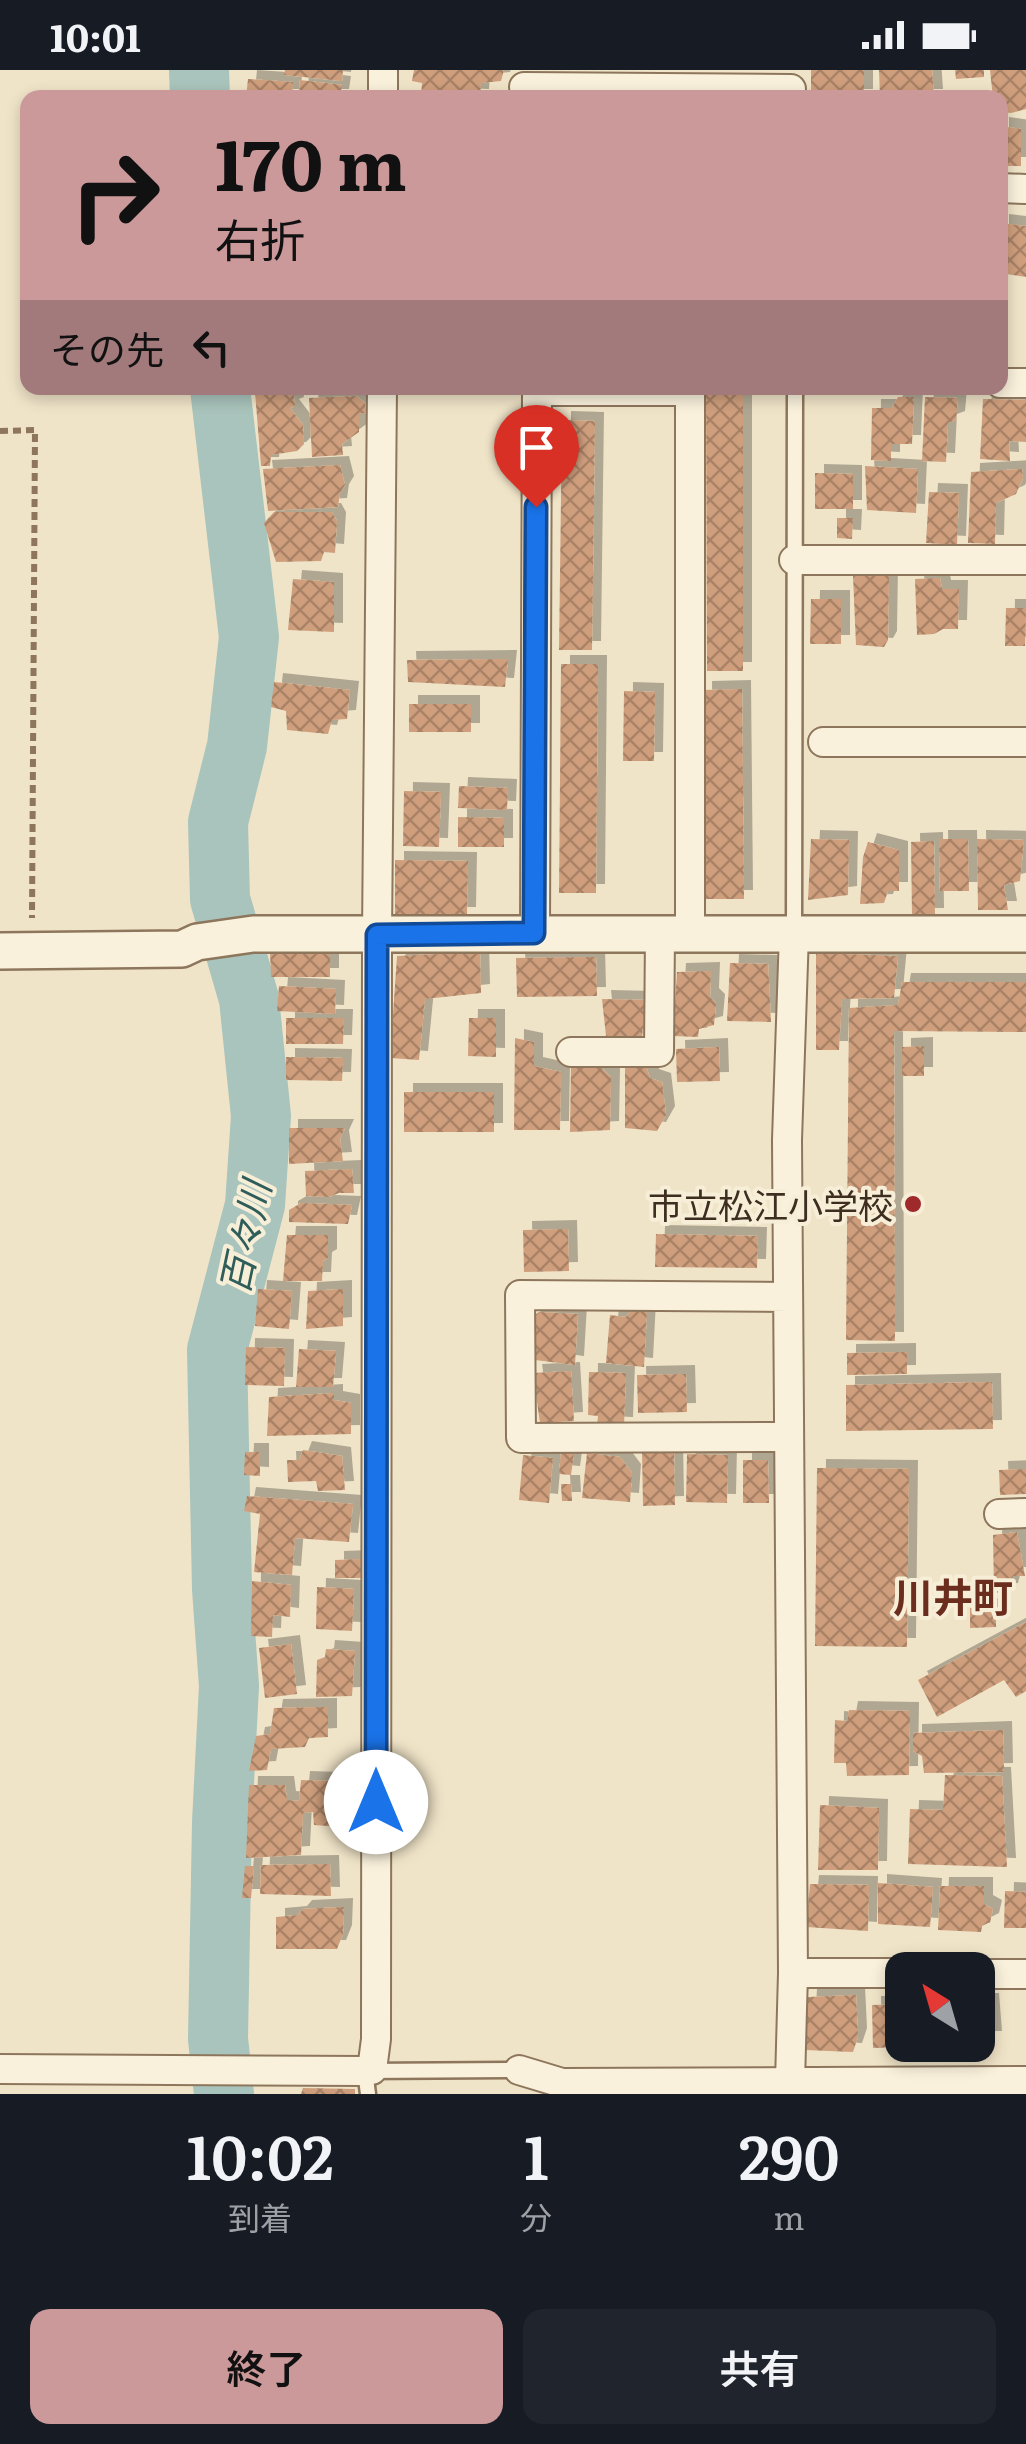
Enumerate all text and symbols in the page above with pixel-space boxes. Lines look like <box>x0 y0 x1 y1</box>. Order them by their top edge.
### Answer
text: 10:01 <box>50 7 141 64</box>
text: 170 m <box>215 109 407 213</box>
icon: right <box>50 130 180 260</box>
text: 右折 <box>215 204 305 271</box>
text: その先 <box>50 319 164 376</box>
icon: left <box>184 320 239 375</box>
pin <box>494 405 579 508</box>
icon: arrive <box>509 420 564 475</box>
water label: 百々川 <box>203 1171 284 1299</box>
place label: 市立松江小学校 <box>648 1178 893 1230</box>
marker: 市立松江小学校 <box>902 1193 924 1215</box>
district label: 川井町 <box>893 1565 1013 1624</box>
position arrow <box>324 1750 428 1854</box>
north arrow <box>885 1952 995 2062</box>
map controls <box>885 1952 995 2062</box>
text: 10:02 <box>186 2109 334 2198</box>
text: 1 <box>524 2109 549 2198</box>
text: 290 <box>739 2109 839 2198</box>
text: 到着 <box>228 2192 292 2240</box>
text: 分 <box>520 2192 552 2240</box>
text: m <box>774 2192 805 2240</box>
button: 終了 <box>30 2309 503 2424</box>
button: 共有 <box>523 2309 996 2424</box>

